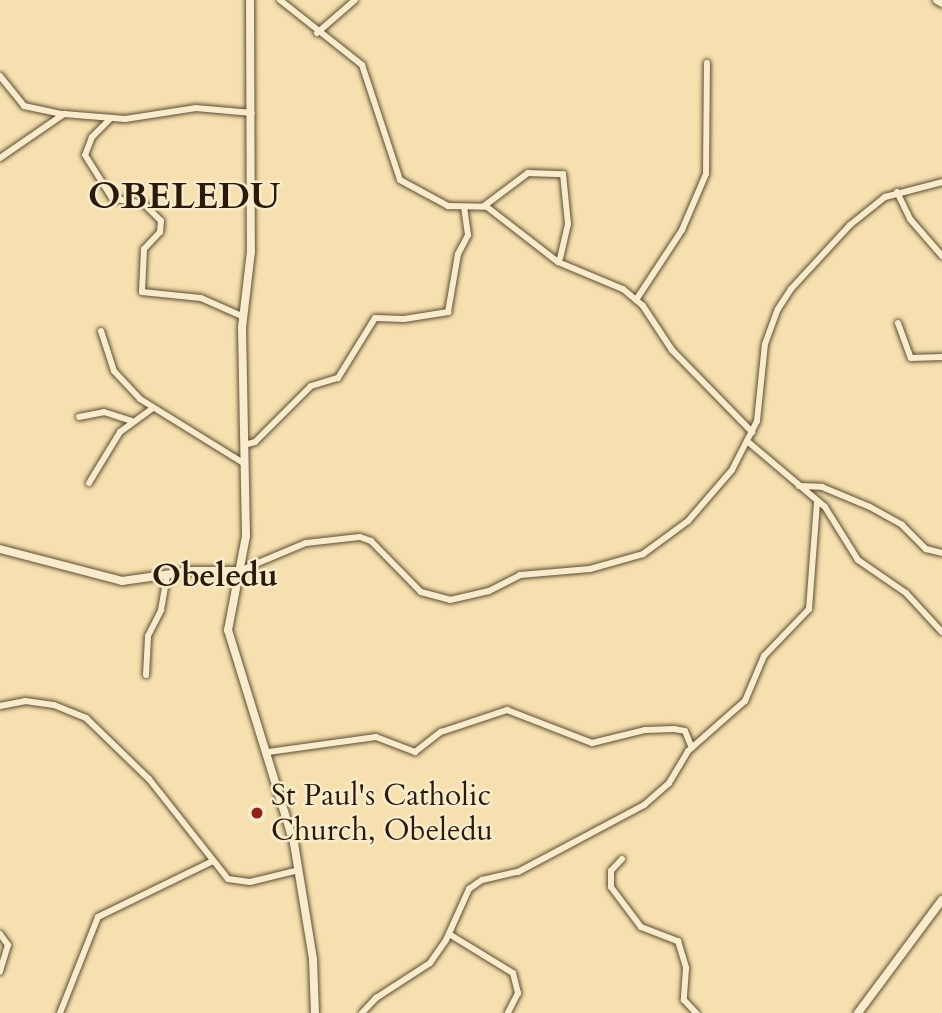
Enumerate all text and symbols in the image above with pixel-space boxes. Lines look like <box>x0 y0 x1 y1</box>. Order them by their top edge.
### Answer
district label: OBELEDU <box>88 174 280 218</box>
district label: Obeledu <box>152 556 278 596</box>
place label: St Paul's Catholic Church, Obeledu <box>271 778 493 848</box>
marker: St Paul's Catholic Church, Obeledu <box>249 805 265 821</box>

